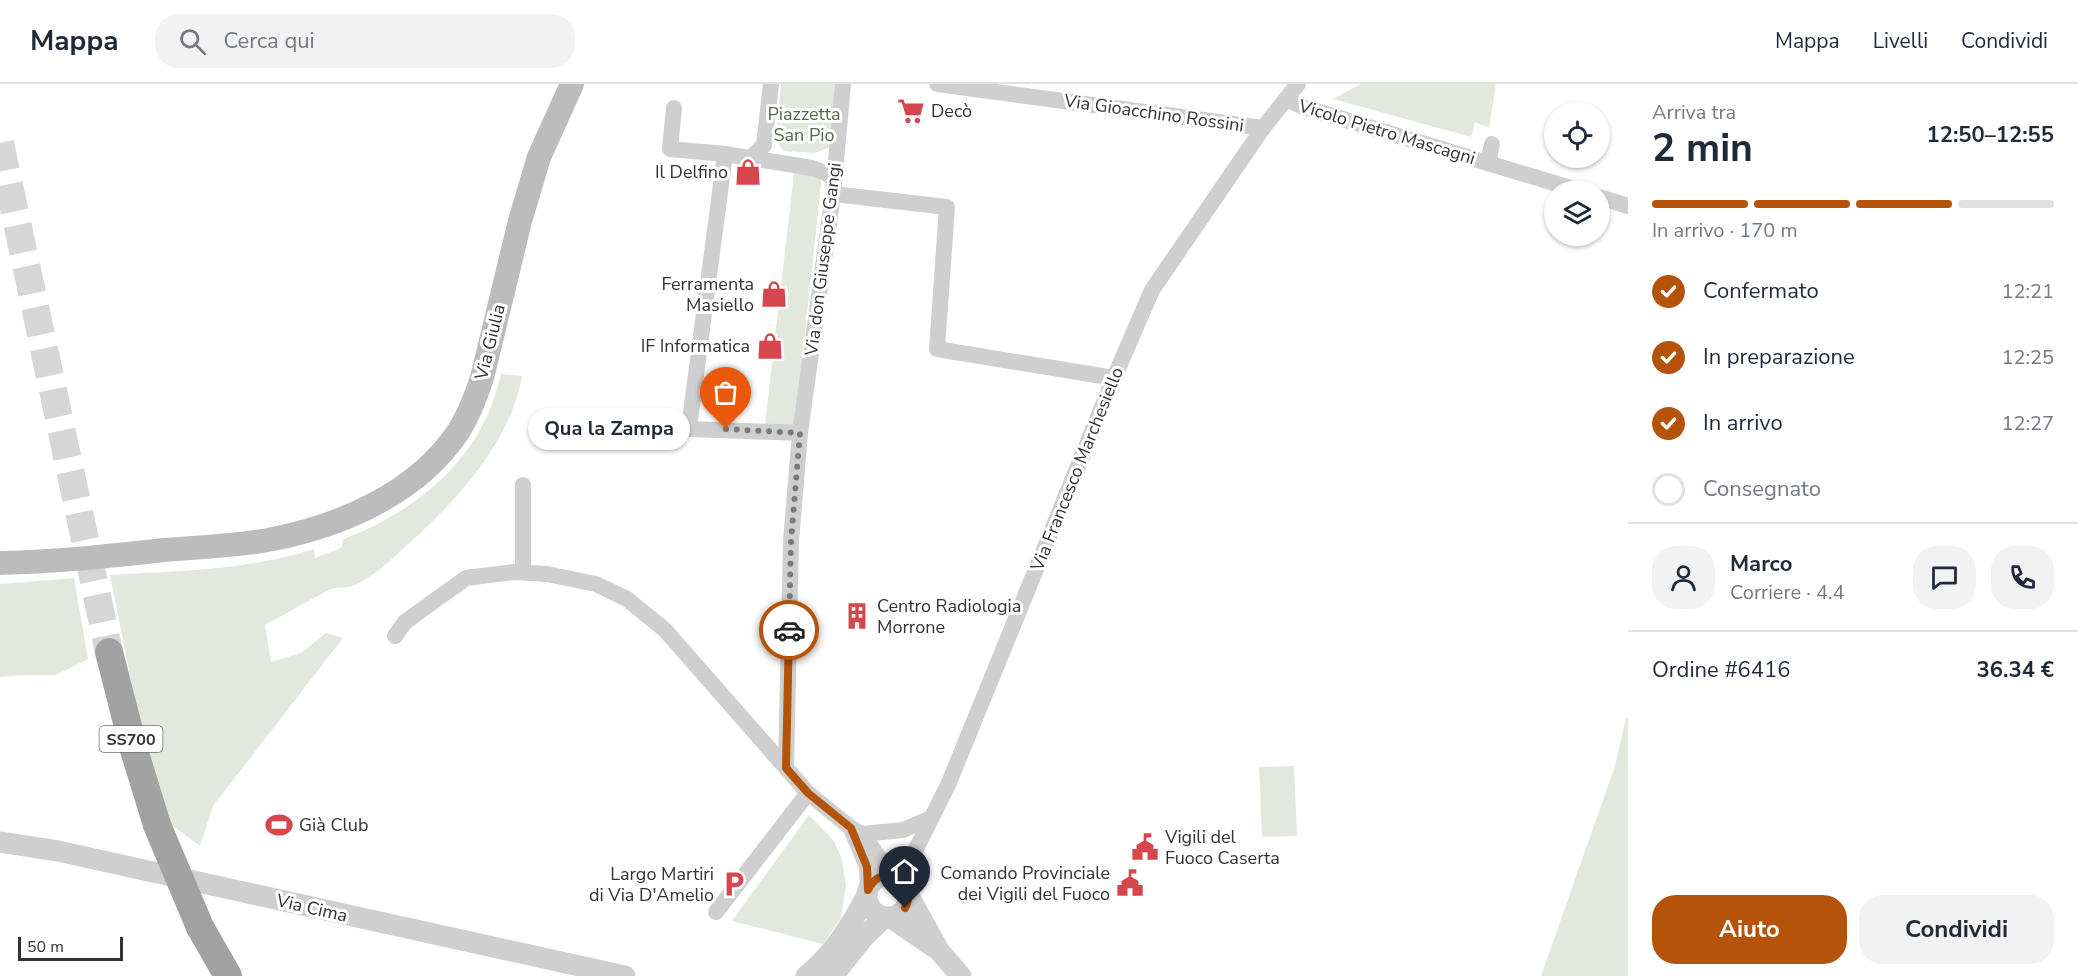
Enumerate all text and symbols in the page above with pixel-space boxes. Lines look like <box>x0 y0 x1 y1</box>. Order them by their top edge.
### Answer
search box <box>155 14 575 68</box>
text: Mappa <box>30 22 119 60</box>
icon: search <box>176 25 209 58</box>
text: Cerca qui <box>224 26 315 56</box>
text: Mappa <box>1775 27 1840 55</box>
text: Livelli <box>1873 27 1928 55</box>
text: Condividi <box>1961 27 2048 55</box>
street label: Via Gioacchino Rossini <box>1062 88 1245 137</box>
street label: Vicolo Pietro Mascagni <box>1295 93 1478 170</box>
supermarket icon: Decò <box>896 96 926 126</box>
place label: Decò <box>931 99 972 123</box>
text: Arriva tra <box>1652 99 1736 126</box>
park label: Piazzetta San Pio <box>767 102 841 147</box>
map controls <box>1544 102 1610 246</box>
button: locate <box>1544 102 1610 168</box>
text: 12:50–12:55 <box>1926 120 2054 150</box>
text: 2 min <box>1652 122 1753 175</box>
shop icon: Il Delfino <box>733 157 763 187</box>
place label: Il Delfino <box>655 160 728 184</box>
street label: Via don Giuseppe Gangi <box>799 161 847 358</box>
button: layers <box>1544 180 1610 246</box>
text: In arrivo · 170 m <box>1652 217 1798 244</box>
place label: Ferramenta Masiello <box>662 272 754 317</box>
icon: check <box>1652 275 1685 308</box>
text: Confermato <box>1703 276 1819 306</box>
text: 12:21 <box>2001 278 2054 305</box>
shop icon: Ferramenta Masiello <box>759 279 789 309</box>
street label: Via Giulia <box>469 302 511 383</box>
shop icon: IF Informatica <box>755 331 785 361</box>
place label: IF Informatica <box>641 334 750 358</box>
icon: check <box>1652 341 1685 374</box>
text: In preparazione <box>1703 342 1855 372</box>
text: 12:25 <box>2001 344 2054 371</box>
street label: Via Francesco Marchesiello <box>1025 363 1129 576</box>
pin <box>700 367 751 429</box>
icon: bag <box>709 376 742 409</box>
icon: check <box>1652 407 1685 440</box>
callout: Qua la Zampa <box>528 408 690 450</box>
text: In arrivo <box>1703 408 1783 438</box>
text: 12:27 <box>2001 410 2054 437</box>
text: Qua la Zampa <box>544 415 674 442</box>
text: Consegnato <box>1703 474 1821 504</box>
button: person <box>1652 546 1715 609</box>
button: chat <box>1913 546 1976 609</box>
button: phone <box>1991 546 2054 609</box>
text: Marco <box>1730 549 1792 579</box>
text: Corriere · 4.4 <box>1730 579 1845 606</box>
place label: Centro Radiologia Morrone <box>877 594 1021 639</box>
courier <box>759 600 819 660</box>
building icon: Centro Radiologia Morrone <box>842 601 872 631</box>
icon: car <box>773 614 806 647</box>
text: Ordine #6416 <box>1652 655 1790 685</box>
text: 36.34 € <box>1977 655 2054 685</box>
road number: SS700 <box>100 726 162 752</box>
sports icon: Già Club <box>264 810 294 840</box>
place label: Già Club <box>299 813 368 837</box>
place label: Vigili del Fuoco Caserta <box>1164 825 1280 870</box>
public building icon: Vigili del Fuoco Caserta <box>1130 832 1160 862</box>
pin <box>879 846 930 908</box>
icon: home <box>888 855 921 888</box>
place label: Comando Provinciale dei Vigili del Fuoco <box>940 861 1110 906</box>
place label: Largo Martiri di Via D'Amelio <box>589 862 714 907</box>
public building icon: Comando Provinciale dei Vigili del Fuoco <box>1115 868 1145 898</box>
parking icon: Largo Martiri di Via D'Amelio <box>719 869 749 899</box>
street label: Via Cima <box>273 888 350 928</box>
button: Aiuto <box>1652 895 1847 964</box>
button: Condividi <box>1859 895 2054 964</box>
scale bar <box>18 934 123 962</box>
text: 50 m <box>27 936 64 958</box>

